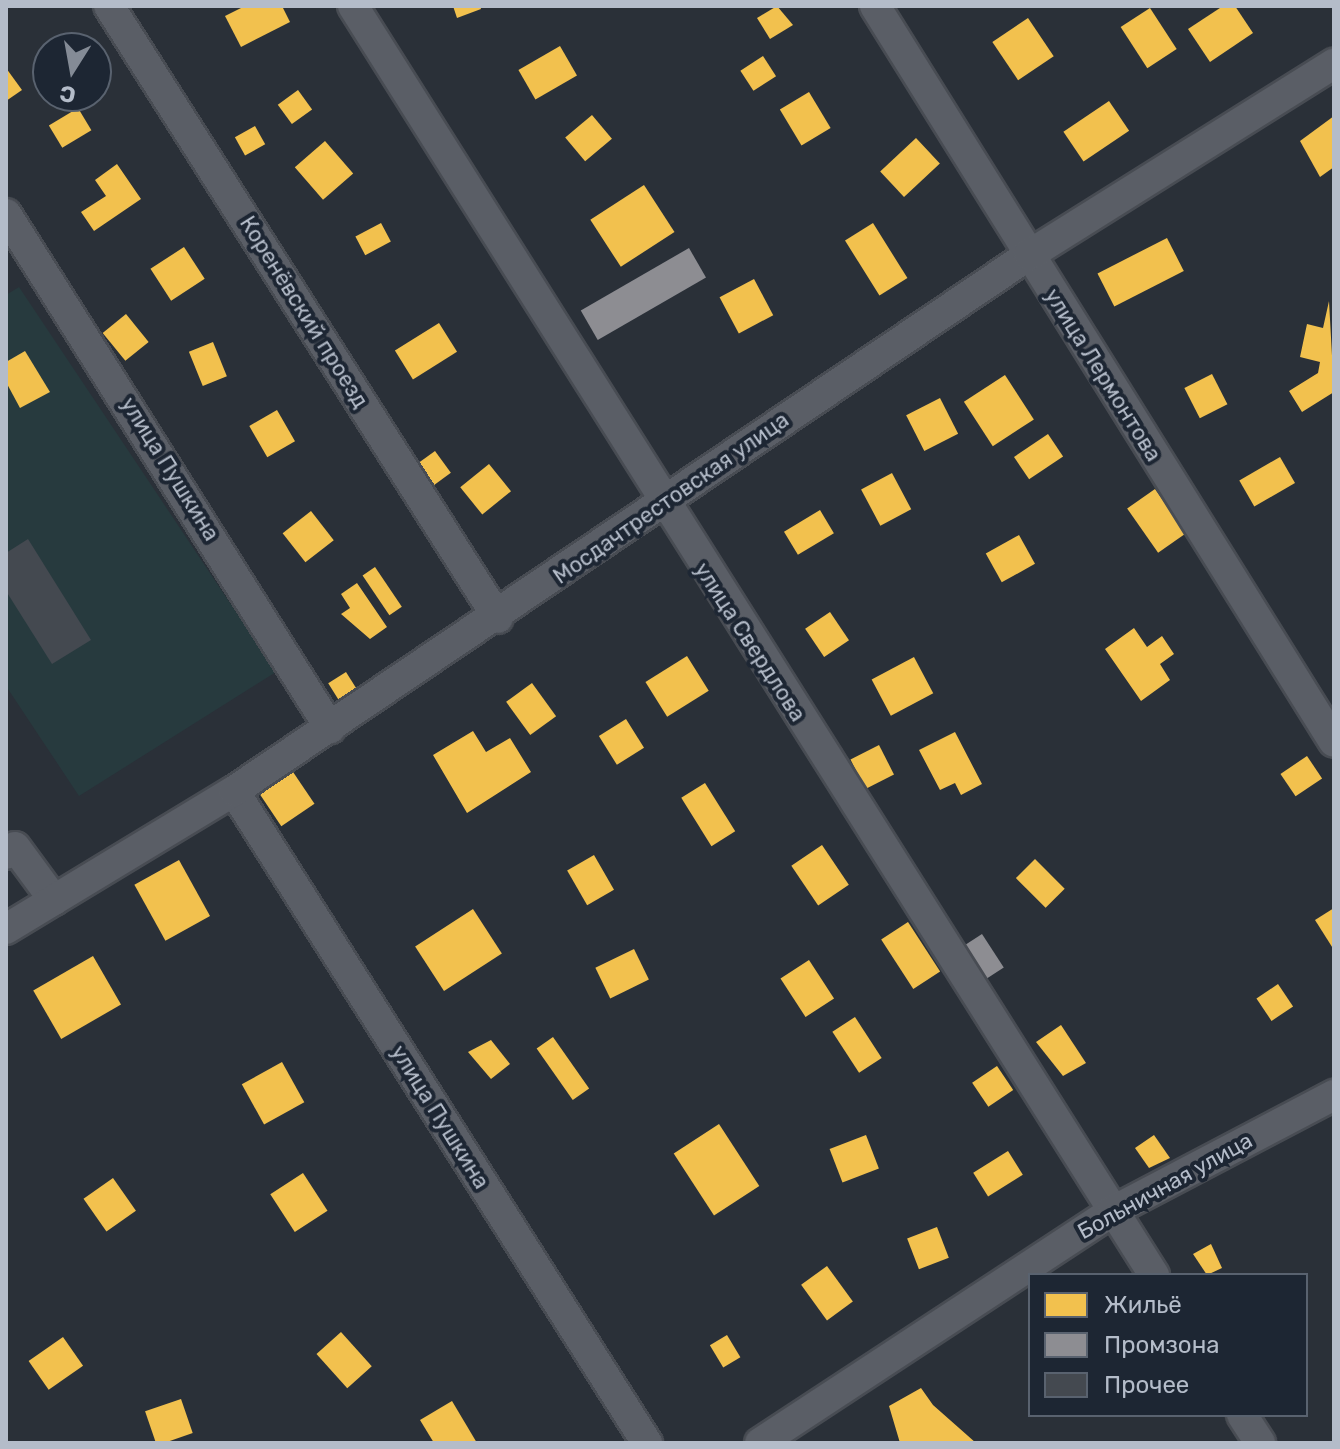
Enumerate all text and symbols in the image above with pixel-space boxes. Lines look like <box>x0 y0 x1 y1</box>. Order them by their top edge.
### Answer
north arrow <box>32 32 112 112</box>
text: С <box>58 79 78 109</box>
street label: Коренёвский проезд <box>234 211 374 413</box>
street label: улица Лермонтова <box>1039 284 1167 466</box>
street label: улица Пушкина <box>115 392 225 546</box>
street label: Мосдачтрестовская улица <box>548 406 794 590</box>
street label: улица Свердлова <box>689 558 811 726</box>
street label: улица Пушкина <box>385 1040 495 1194</box>
street label: Больничная улица <box>1073 1127 1257 1245</box>
legend <box>1028 1273 1308 1417</box>
text: Жильё <box>1104 1291 1182 1319</box>
text: Промзона <box>1104 1331 1220 1359</box>
text: Прочее <box>1104 1371 1189 1399</box>

